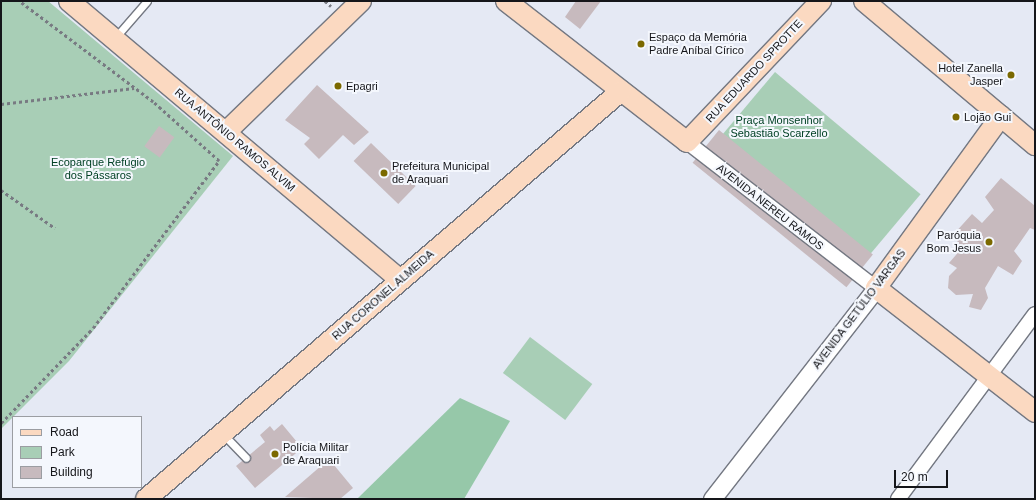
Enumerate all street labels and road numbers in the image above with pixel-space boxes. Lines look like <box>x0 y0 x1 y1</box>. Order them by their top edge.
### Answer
street label: RUA EDUARDO SPROTTE <box>703 17 805 125</box>
street label: RUA ANTÔNIO RAMOS ALVIM <box>171 85 299 195</box>
street label: AVENIDA NEREU RAMOS <box>714 161 826 253</box>
street label: AVENIDA GETÚLIO VARGAS <box>810 246 908 372</box>
street label: RUA CORONEL ALMEIDA <box>329 247 437 343</box>

